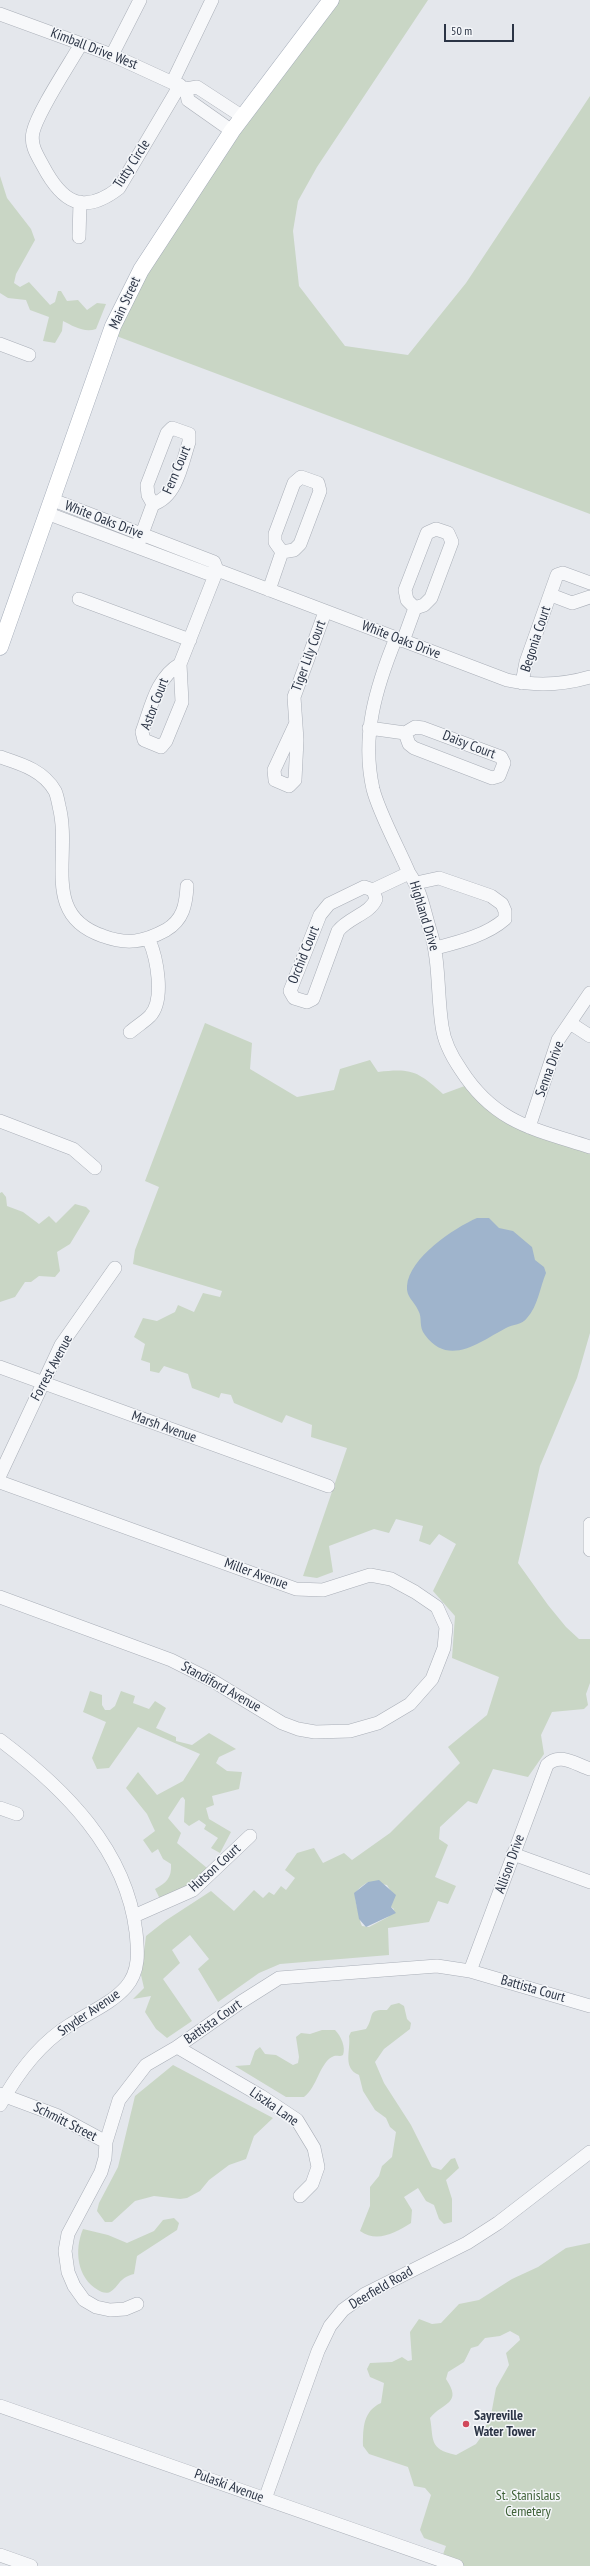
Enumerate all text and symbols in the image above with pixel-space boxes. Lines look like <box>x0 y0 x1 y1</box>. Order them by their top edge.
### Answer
scale bar <box>446 16 516 42</box>
text: 50 m <box>451 23 472 38</box>
street label: Kimball Drive West <box>48 25 140 73</box>
street label: Tutty Circle <box>110 137 154 191</box>
street label: Main Street <box>106 274 144 332</box>
street label: Fern Court <box>159 443 195 497</box>
street label: White Oaks Drive <box>62 497 146 543</box>
street label: Begonia Court <box>517 604 555 674</box>
street label: White Oaks Drive <box>359 617 443 663</box>
street label: Tiger Lily Court <box>288 618 330 694</box>
street label: Astor Court <box>137 676 173 732</box>
street label: Daisy Court <box>440 727 498 763</box>
street label: Highland Drive <box>405 879 443 953</box>
street label: Orchid Court <box>285 924 323 986</box>
street label: Senna Drive <box>532 1039 568 1099</box>
street label: Forrest Avenue <box>28 1332 76 1404</box>
street label: Marsh Avenue <box>129 1408 199 1446</box>
street label: Miller Avenue <box>222 1555 290 1593</box>
street label: Standiford Avenue <box>178 1658 264 1716</box>
street label: Allison Drive <box>492 1832 528 1896</box>
street label: Hutson Court <box>186 1841 244 1895</box>
street label: Battista Court <box>499 1972 567 2006</box>
street label: Snyder Avenue <box>55 1986 123 2040</box>
street label: Battista Court <box>181 1996 245 2048</box>
street label: Liszka Lane <box>246 2084 302 2130</box>
street label: Schmitt Street <box>30 2099 100 2145</box>
street label: Deerfield Road <box>346 2263 416 2313</box>
place label: Sayreville Water Tower <box>474 2408 536 2440</box>
marker: Sayreville Water Tower <box>461 2419 471 2429</box>
street label: Pulaski Avenue <box>192 2466 266 2506</box>
park label: St. Stanislaus Cemetery <box>496 2488 560 2520</box>

